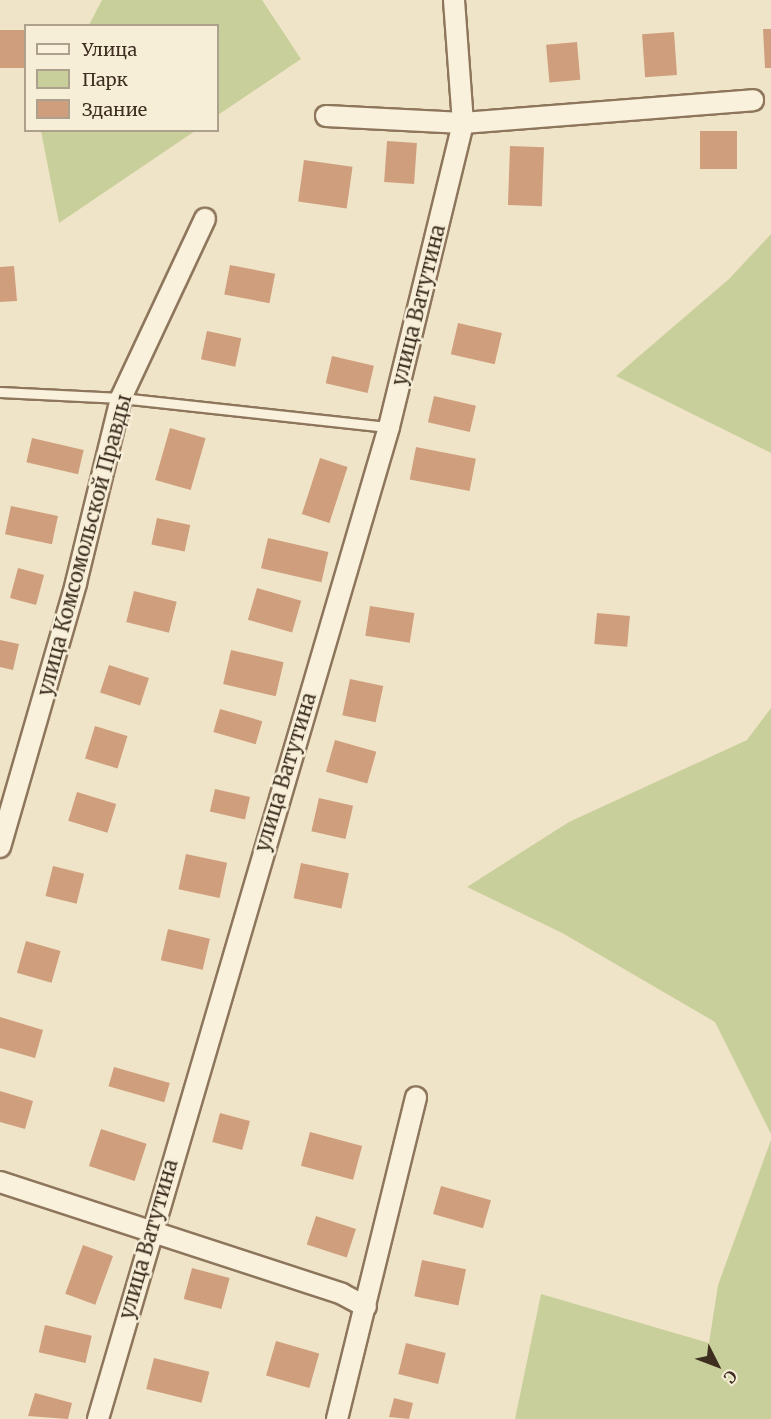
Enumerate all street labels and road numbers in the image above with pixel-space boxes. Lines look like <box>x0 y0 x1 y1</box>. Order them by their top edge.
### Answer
street label: улица Ватутина <box>386 222 450 388</box>
street label: улица Комсомольской Правды <box>32 392 136 698</box>
street label: улица Ватутина <box>249 690 321 854</box>
street label: улица Ватутина <box>114 1156 182 1322</box>

